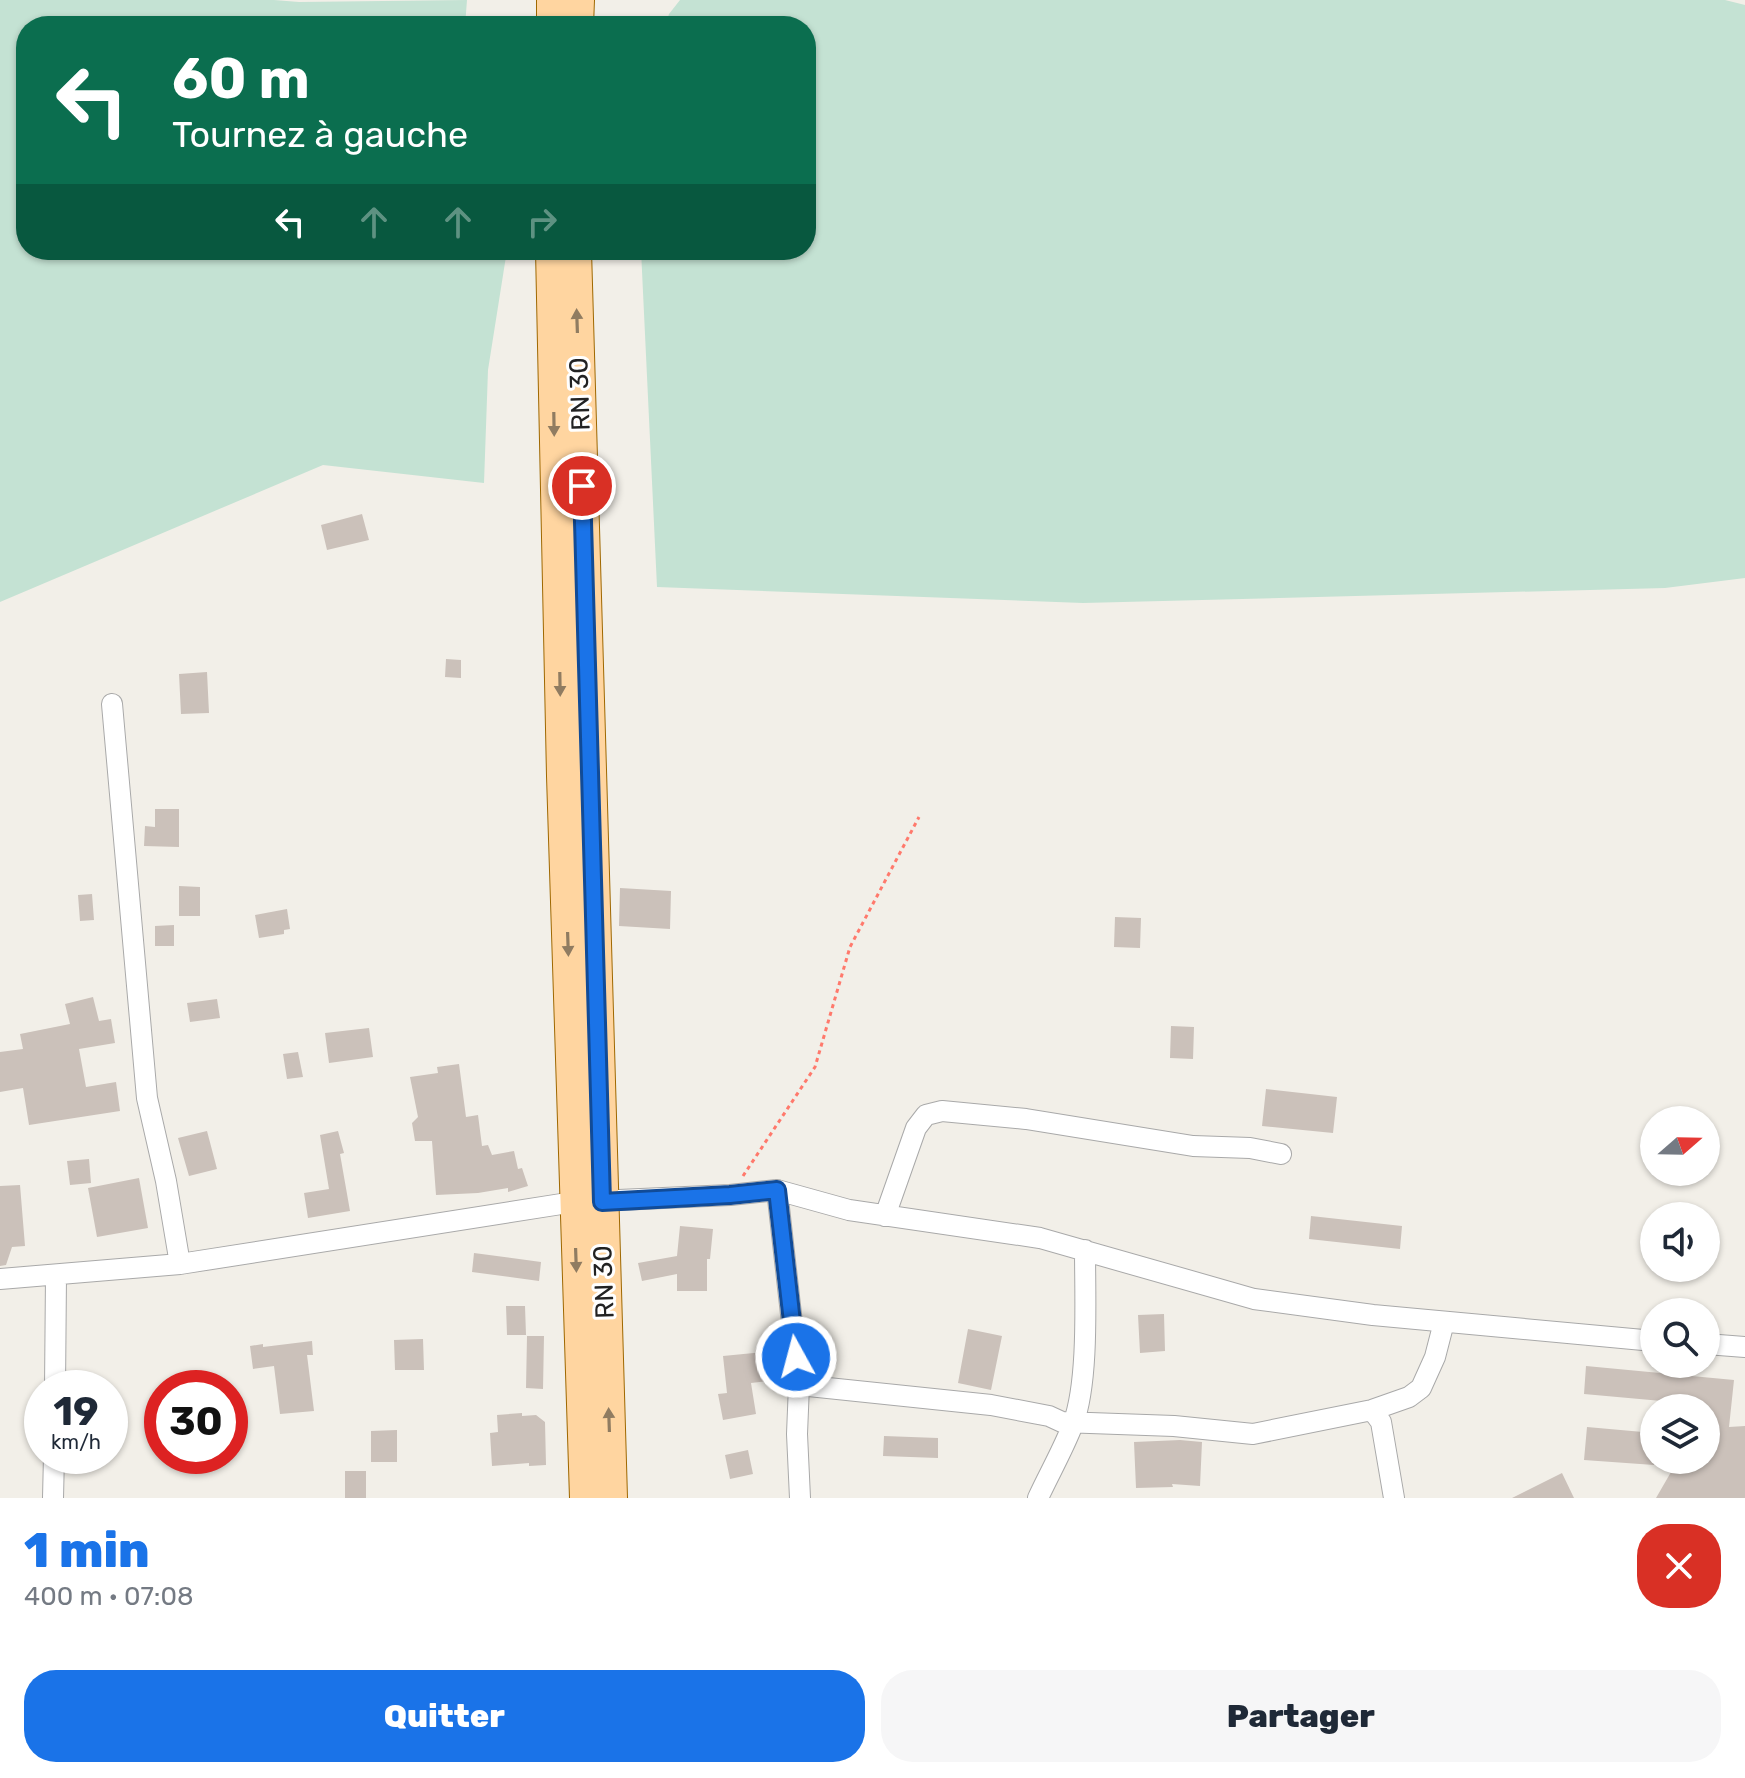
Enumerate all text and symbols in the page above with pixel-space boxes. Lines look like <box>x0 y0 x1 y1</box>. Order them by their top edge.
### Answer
text: 60 m <box>172 46 310 112</box>
icon: left <box>40 48 144 152</box>
text: Tournez à gauche <box>172 113 468 156</box>
icon: left <box>268 200 312 244</box>
icon: ahead <box>352 200 396 244</box>
icon: ahead <box>436 200 480 244</box>
icon: right <box>520 200 564 244</box>
one-way arrow <box>571 308 584 333</box>
street label: RN 30 <box>563 357 597 431</box>
one-way arrow <box>548 412 561 437</box>
pin <box>548 452 616 520</box>
icon: arrive <box>560 464 604 508</box>
one-way arrow <box>554 672 566 697</box>
one-way arrow <box>561 932 574 957</box>
north arrow <box>1640 1106 1720 1186</box>
map controls <box>1640 1106 1720 1474</box>
button: sound <box>1640 1202 1720 1282</box>
street label: RN 30 <box>587 1245 621 1319</box>
one-way arrow <box>570 1248 583 1273</box>
button: search <box>1640 1298 1720 1378</box>
position arrow <box>754 1315 838 1399</box>
speed limit sign: 30 <box>144 1370 248 1474</box>
text: 19 <box>53 1388 99 1435</box>
button: layers <box>1640 1394 1720 1474</box>
one-way arrow <box>603 1407 616 1432</box>
text: km/h <box>51 1430 101 1454</box>
text: 1 min <box>24 1522 150 1579</box>
button: close <box>1637 1524 1721 1608</box>
text: 400 m · 07:08 <box>24 1581 194 1612</box>
button: Quitter <box>24 1670 865 1762</box>
button: Partager <box>881 1670 1721 1762</box>

